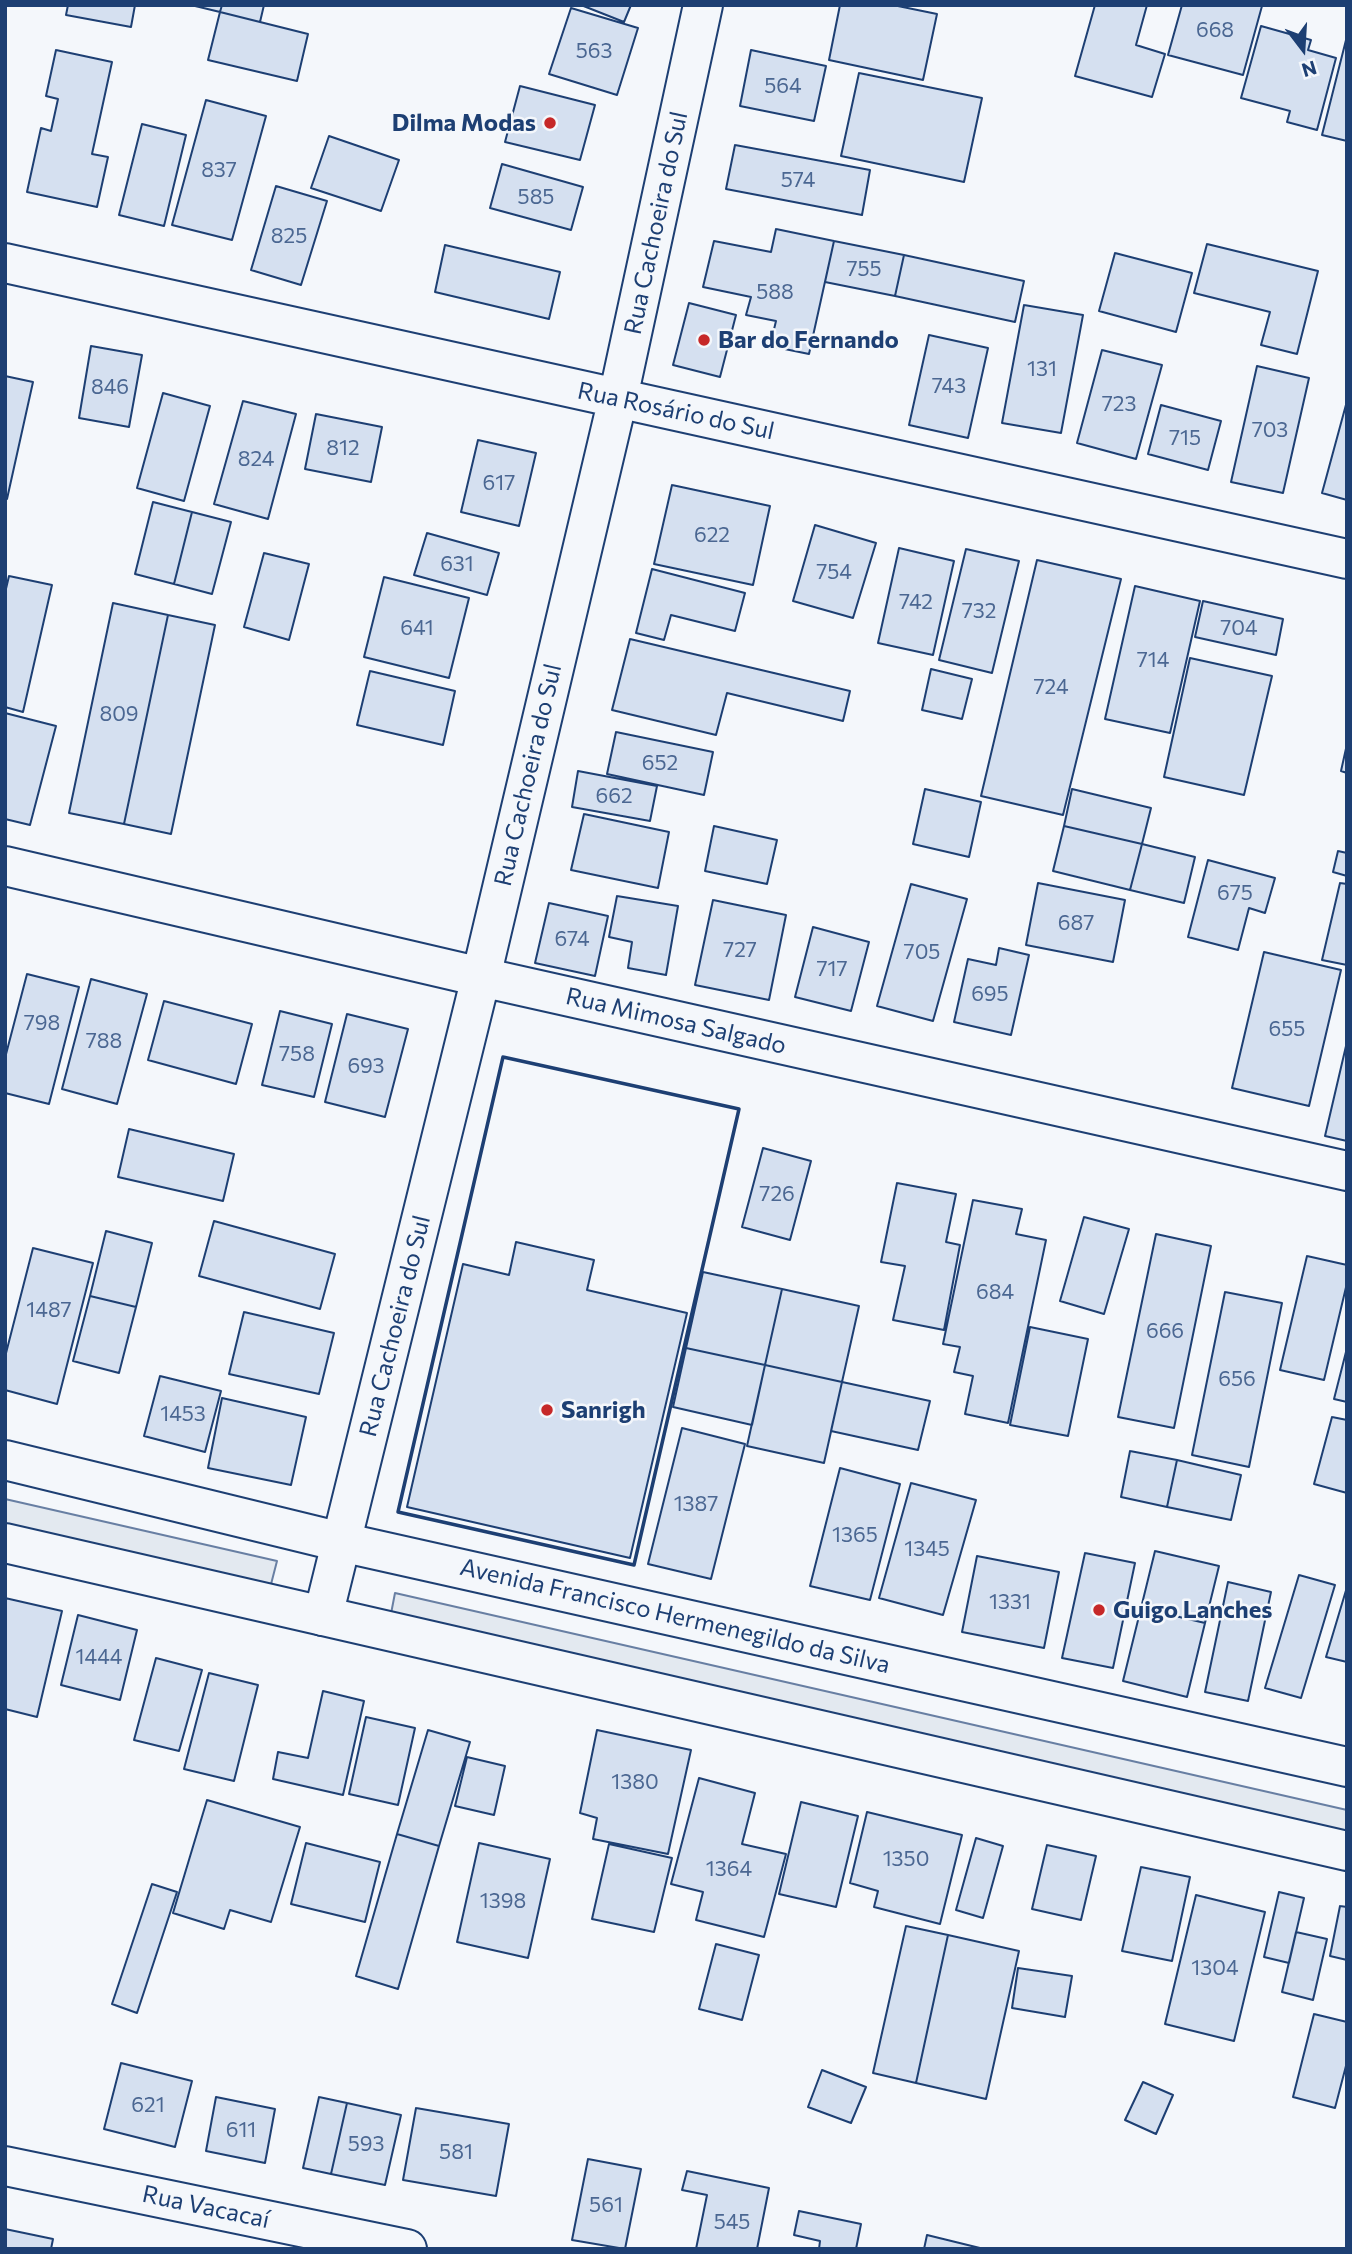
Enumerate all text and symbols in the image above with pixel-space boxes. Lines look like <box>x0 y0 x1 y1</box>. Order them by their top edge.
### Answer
north arrow <box>1268 14 1338 84</box>
house number: 668 <box>1196 17 1234 43</box>
house number: 563 <box>576 38 612 64</box>
text: N <box>1299 56 1319 83</box>
house number: 564 <box>764 73 802 99</box>
place label: Dilma Modas <box>392 109 536 137</box>
street label: Rua Cachoeira do Sul <box>618 109 694 337</box>
marker: Dilma Modas <box>542 115 558 131</box>
house number: 837 <box>201 157 237 183</box>
house number: 574 <box>781 167 815 193</box>
house number: 585 <box>518 184 554 210</box>
house number: 825 <box>271 223 307 249</box>
house number: 755 <box>846 256 882 282</box>
house number: 588 <box>756 279 794 305</box>
place label: Bar do Fernando <box>718 326 899 354</box>
marker: Bar do Fernando <box>696 332 712 348</box>
house number: 131 <box>1027 356 1057 382</box>
house number: 743 <box>932 373 966 399</box>
house number: 846 <box>91 374 129 400</box>
street label: Rua Rosário do Sul <box>575 376 777 446</box>
house number: 723 <box>1102 391 1136 417</box>
house number: 703 <box>1252 417 1288 443</box>
house number: 715 <box>1169 425 1201 451</box>
house number: 812 <box>326 435 360 461</box>
house number: 824 <box>238 446 274 472</box>
house number: 617 <box>483 470 515 496</box>
house number: 622 <box>694 522 730 548</box>
house number: 631 <box>440 551 474 577</box>
house number: 754 <box>816 559 852 585</box>
house number: 742 <box>899 589 933 615</box>
house number: 732 <box>962 598 996 624</box>
house number: 641 <box>400 615 434 641</box>
house number: 704 <box>1220 615 1258 641</box>
house number: 714 <box>1137 647 1169 673</box>
street label: Rua Cachoeira do Sul <box>488 661 568 889</box>
house number: 724 <box>1034 674 1068 700</box>
house number: 809 <box>99 701 139 727</box>
house number: 652 <box>642 750 678 776</box>
house number: 662 <box>595 783 633 809</box>
house number: 675 <box>1217 880 1253 906</box>
house number: 687 <box>1058 910 1094 936</box>
house number: 674 <box>554 926 590 952</box>
house number: 727 <box>723 937 757 963</box>
house number: 705 <box>904 939 940 965</box>
house number: 717 <box>816 956 848 982</box>
house number: 695 <box>971 981 1009 1007</box>
street label: Rua Mimosa Salgado <box>563 982 789 1060</box>
house number: 798 <box>24 1010 60 1036</box>
house number: 655 <box>1269 1016 1305 1042</box>
house number: 788 <box>86 1028 122 1054</box>
house number: 758 <box>279 1041 315 1067</box>
house number: 693 <box>347 1053 385 1079</box>
house number: 726 <box>759 1181 795 1207</box>
street label: Rua Cachoeira do Sul <box>354 1212 436 1440</box>
house number: 684 <box>976 1279 1014 1305</box>
house number: 1487 <box>26 1297 72 1323</box>
house number: 666 <box>1146 1318 1184 1344</box>
house number: 656 <box>1218 1366 1256 1392</box>
place label: Sanrigh <box>561 1396 646 1424</box>
house number: 1453 <box>160 1401 206 1427</box>
marker: Sanrigh <box>539 1402 555 1418</box>
house number: 1387 <box>674 1491 718 1517</box>
house number: 1365 <box>832 1522 878 1548</box>
house number: 1345 <box>904 1536 950 1562</box>
street label: Avenida Francisco Hermenegildo da Silva <box>457 1552 893 1680</box>
house number: 1331 <box>989 1589 1031 1615</box>
place label: Guigo Lanches <box>1113 1596 1273 1624</box>
marker: Guigo Lanches <box>1091 1602 1107 1618</box>
house number: 1444 <box>76 1644 122 1670</box>
house number: 1380 <box>611 1769 659 1795</box>
house number: 1350 <box>883 1846 929 1872</box>
house number: 1364 <box>706 1856 752 1882</box>
house number: 1398 <box>480 1888 526 1914</box>
house number: 1304 <box>1191 1955 1239 1981</box>
house number: 621 <box>131 2092 165 2118</box>
house number: 611 <box>226 2117 256 2143</box>
house number: 593 <box>348 2131 384 2157</box>
house number: 581 <box>439 2139 473 2165</box>
street label: Rua Vacacaí <box>140 2179 272 2235</box>
house number: 561 <box>589 2192 623 2218</box>
house number: 545 <box>714 2209 750 2235</box>

